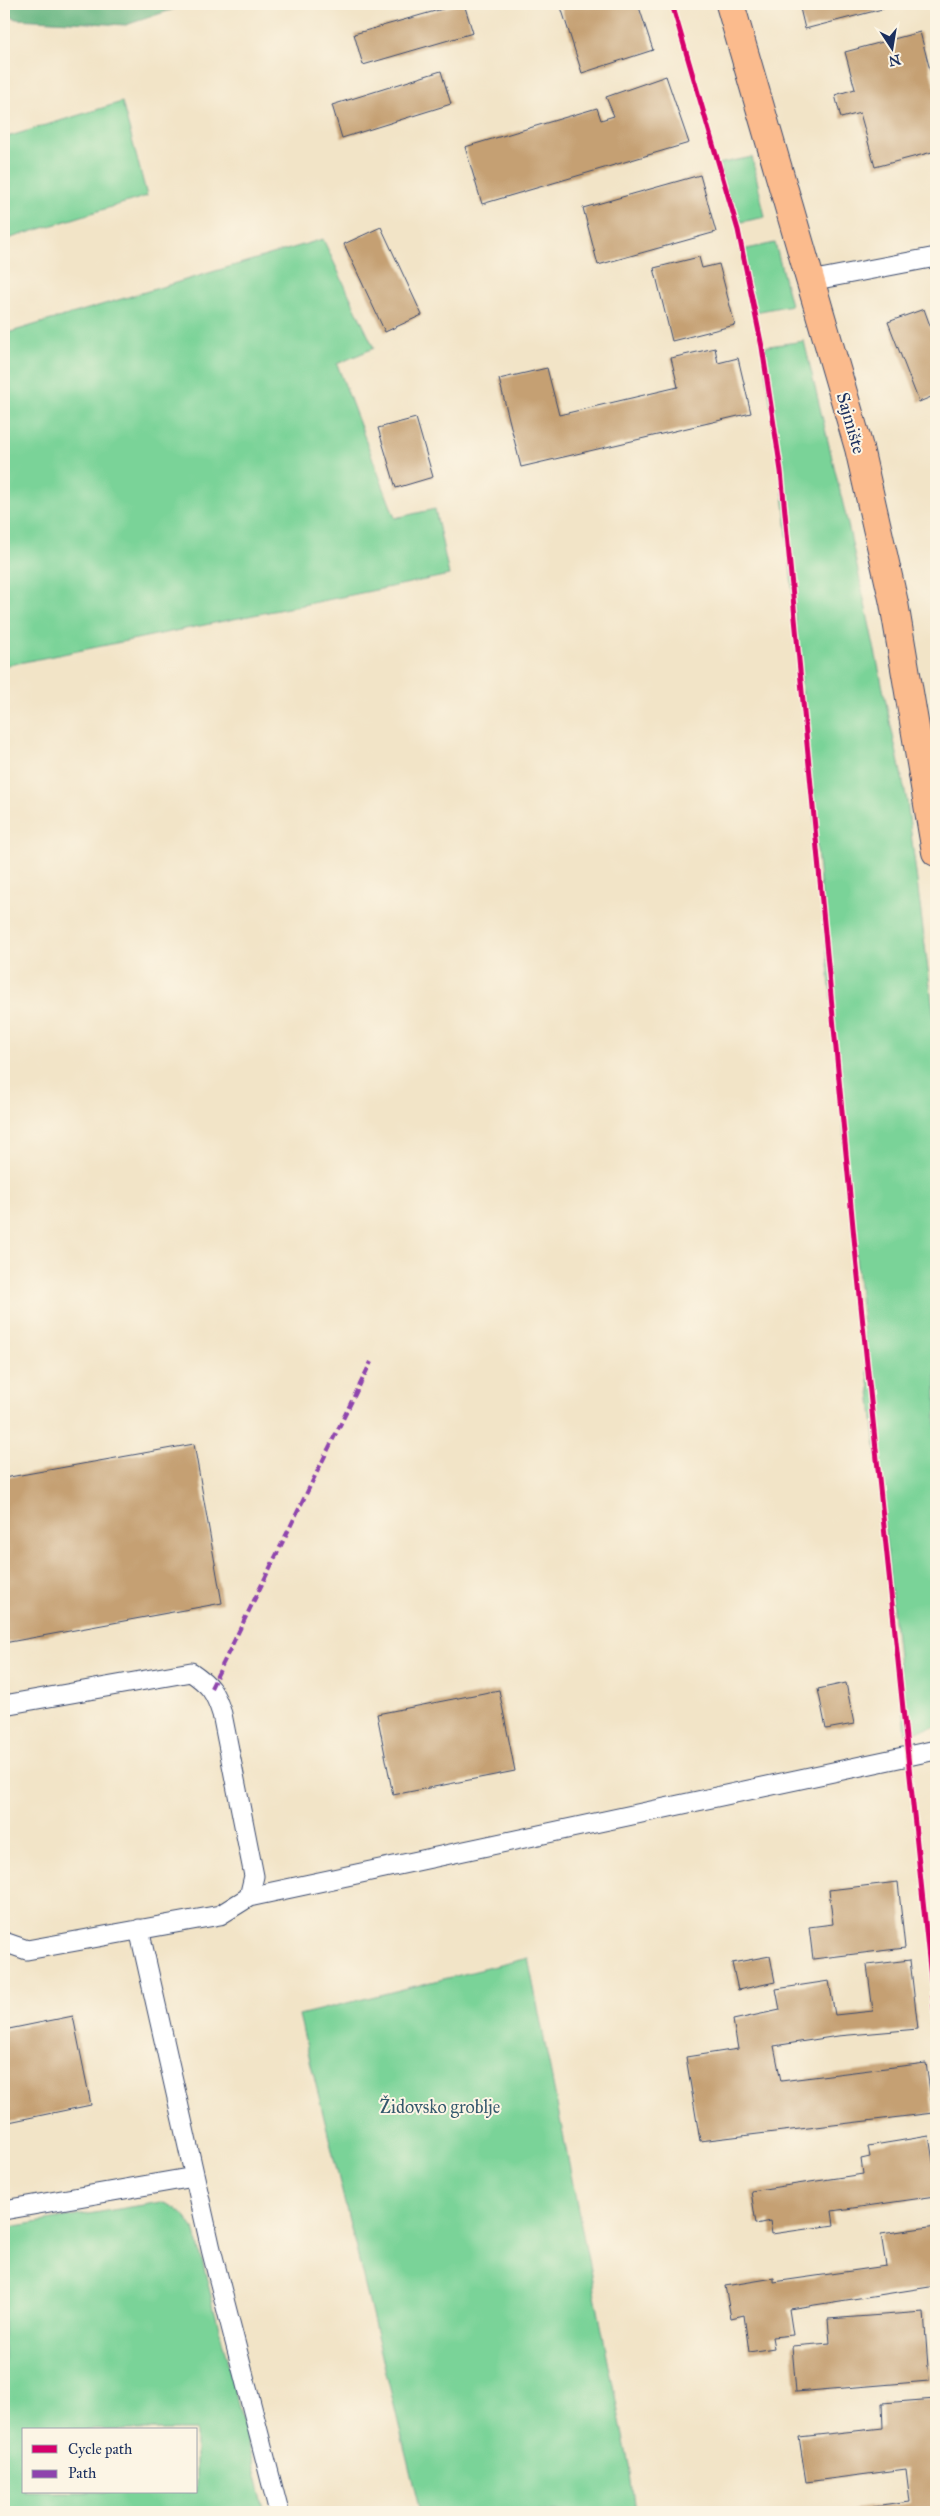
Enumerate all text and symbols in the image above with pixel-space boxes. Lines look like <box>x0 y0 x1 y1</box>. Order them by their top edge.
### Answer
north arrow <box>868 22 918 72</box>
text: N <box>887 51 902 70</box>
street label: Sajmište <box>832 390 870 456</box>
park label: Židovsko groblje <box>380 2094 500 2119</box>
legend <box>22 2428 198 2494</box>
text: Cycle path <box>68 2440 133 2458</box>
text: Path <box>68 2464 97 2482</box>

